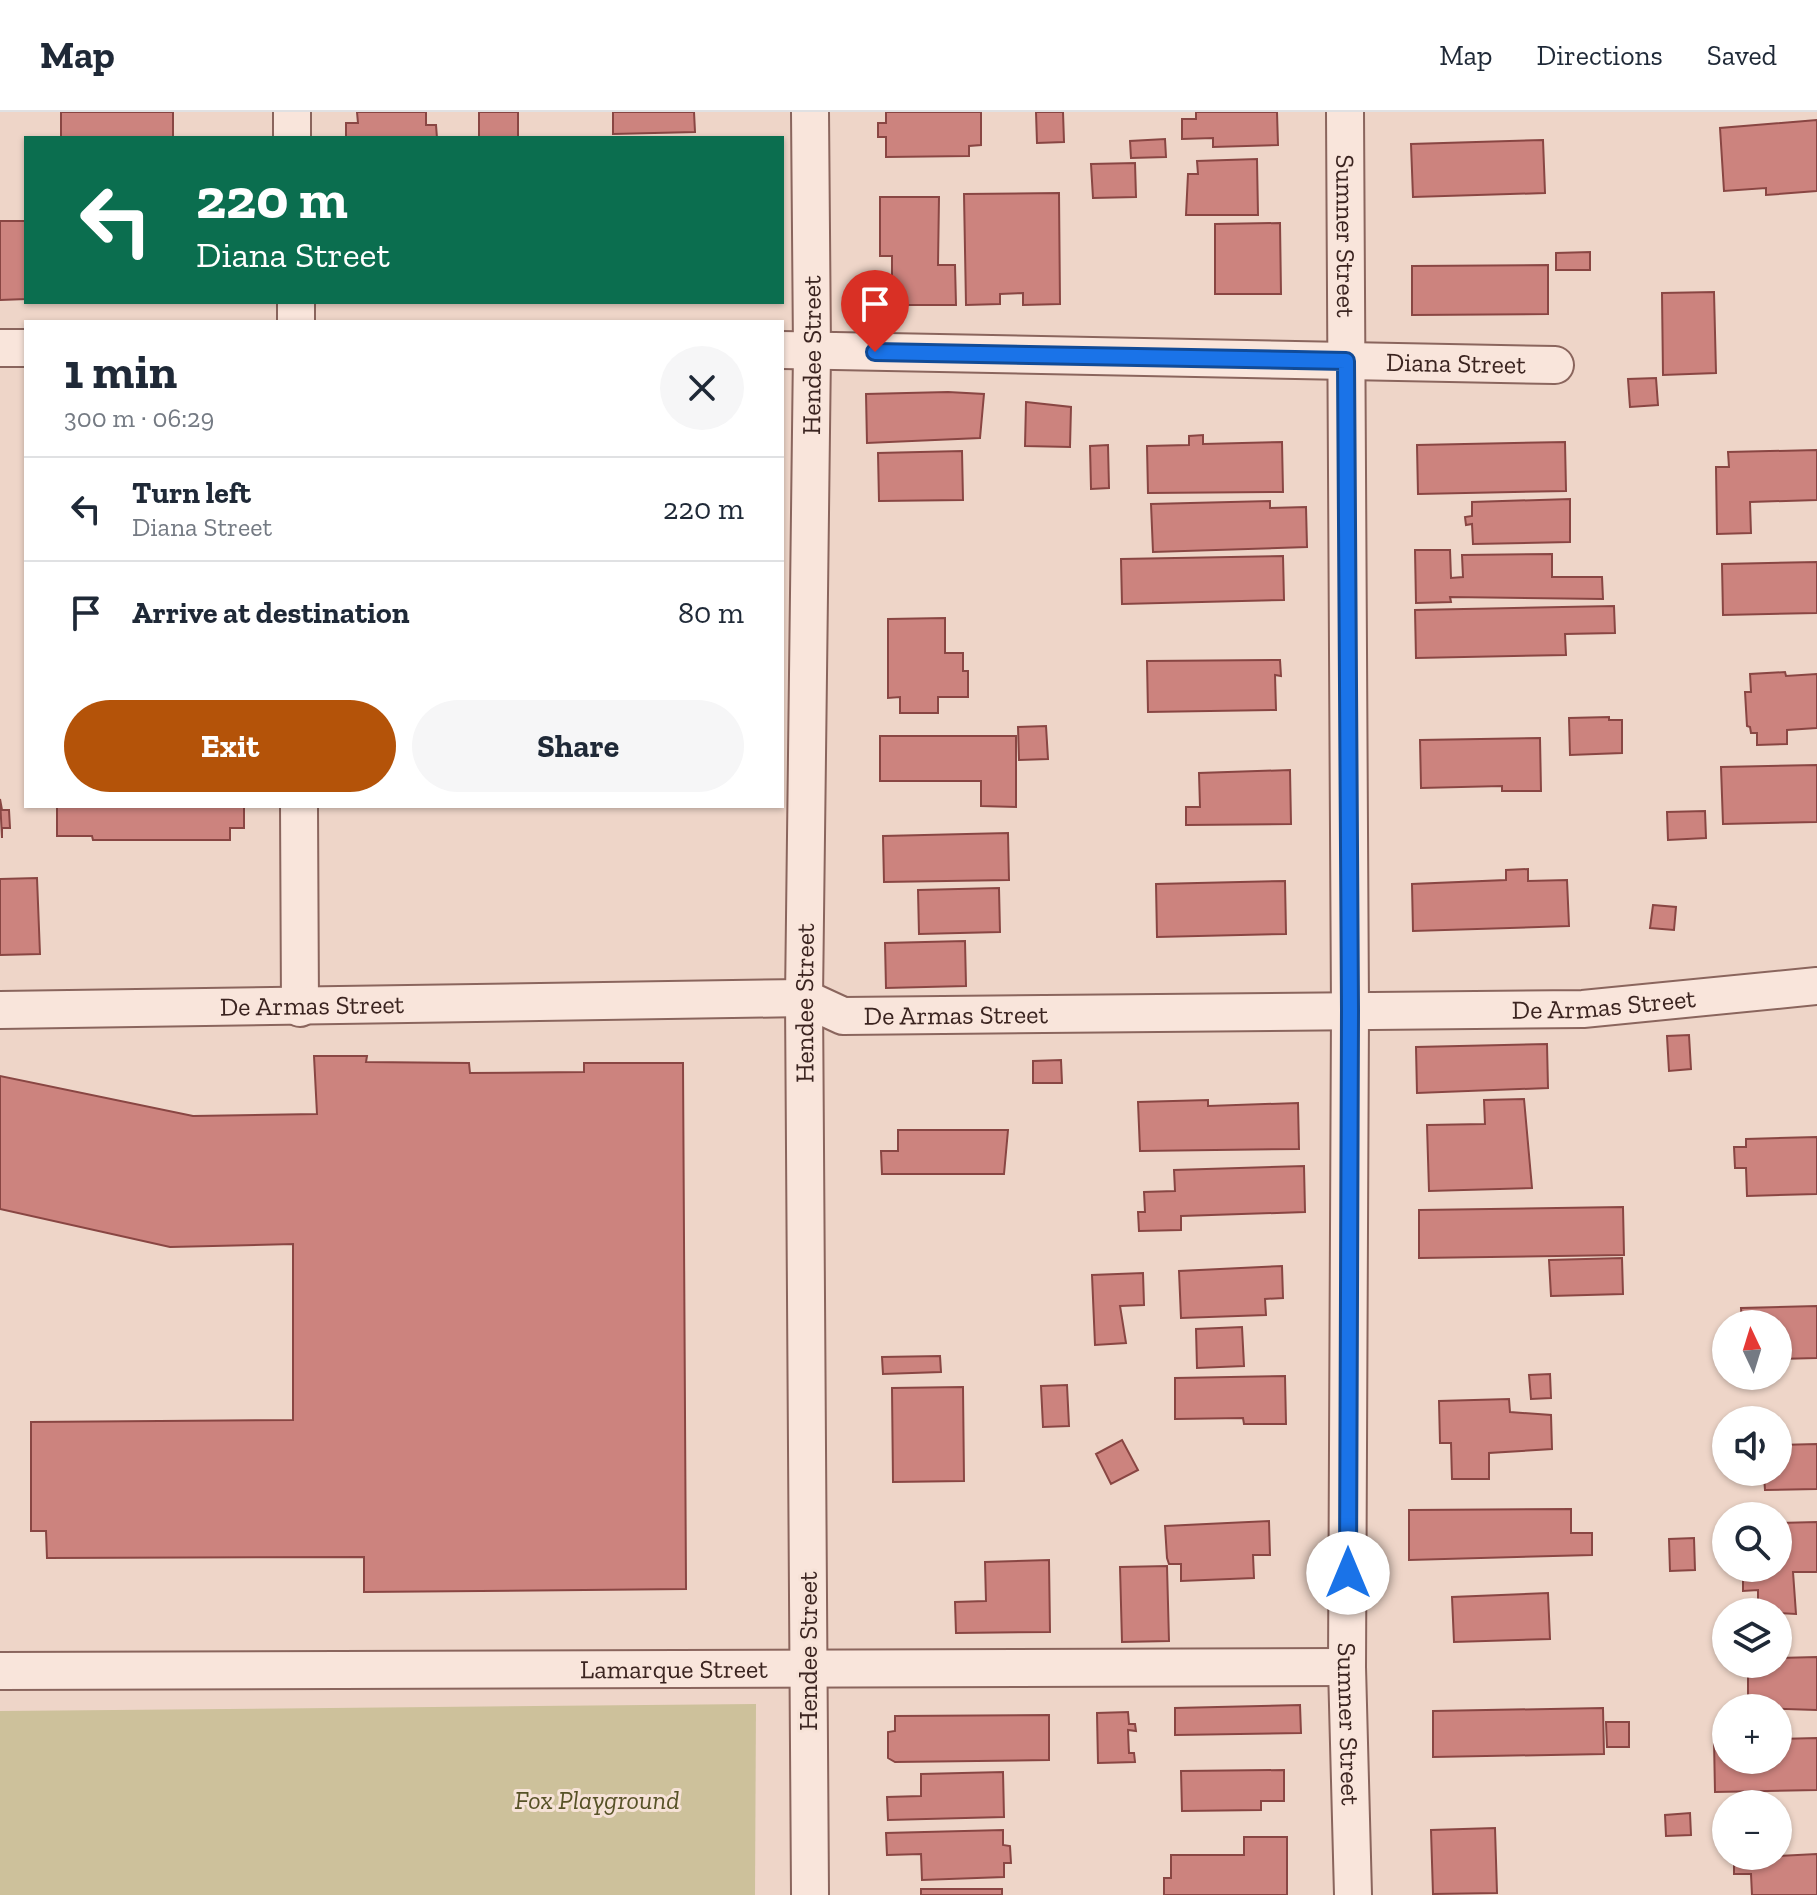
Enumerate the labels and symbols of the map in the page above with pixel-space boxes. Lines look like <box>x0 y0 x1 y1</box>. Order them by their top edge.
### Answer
street label: Sumner Street <box>1329 154 1362 318</box>
pin <box>841 270 909 352</box>
street label: Hendee Street <box>795 275 828 435</box>
street label: Diana Street <box>1386 346 1527 380</box>
street label: Hendee Street <box>788 923 821 1083</box>
street label: De Armas Street <box>1512 982 1697 1026</box>
street label: De Armas Street <box>220 988 405 1023</box>
street label: De Armas Street <box>864 998 1049 1032</box>
north arrow <box>1712 1310 1792 1390</box>
position arrow <box>1306 1531 1390 1615</box>
street label: Hendee Street <box>792 1571 824 1731</box>
street label: Sumner Street <box>1331 1642 1367 1806</box>
street label: Lamarque Street <box>580 1653 768 1685</box>
park label: Fox Playground <box>515 1784 679 1816</box>

